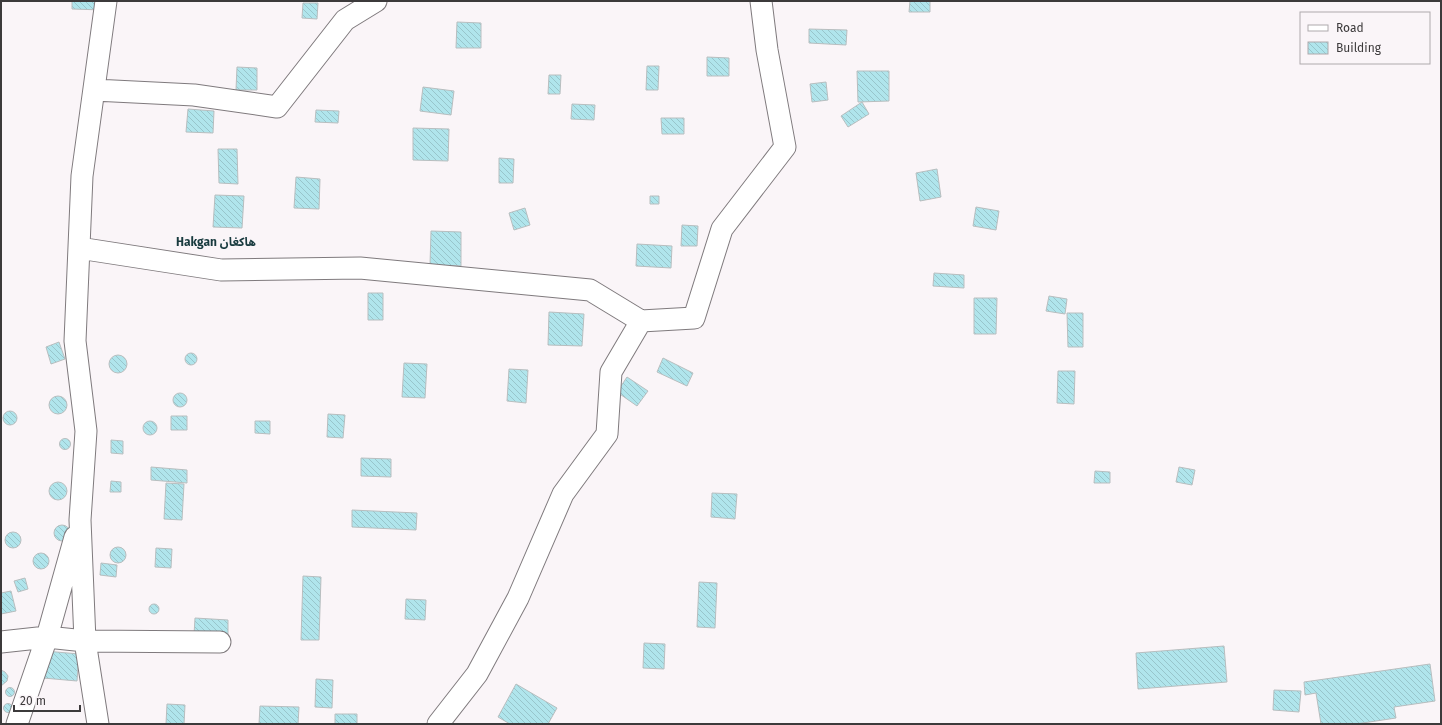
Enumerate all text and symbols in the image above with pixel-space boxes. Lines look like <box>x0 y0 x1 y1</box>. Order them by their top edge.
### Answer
legend <box>1300 12 1430 64</box>
text: Road <box>1336 21 1364 35</box>
text: Building <box>1336 41 1382 55</box>
district label: Hakgan هاكغان <box>176 235 256 249</box>
scale bar <box>14 687 80 713</box>
text: 20 m <box>20 694 46 708</box>

